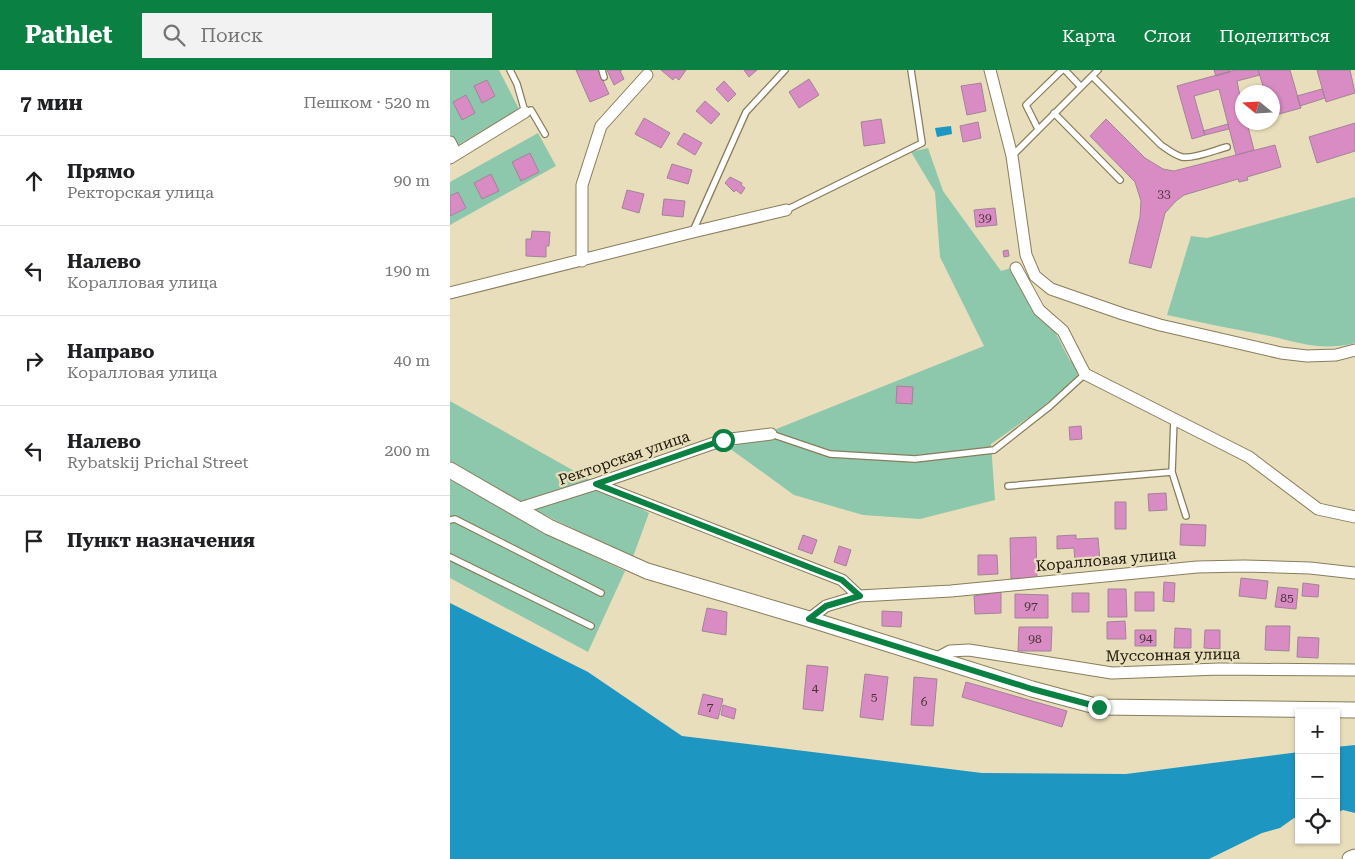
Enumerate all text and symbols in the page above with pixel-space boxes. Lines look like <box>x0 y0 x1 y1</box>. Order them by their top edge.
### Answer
search box <box>142 13 492 58</box>
text: Pathlet <box>25 21 112 49</box>
icon: search <box>160 21 188 49</box>
text: Поиск <box>200 24 263 47</box>
text: Карта <box>1062 25 1116 46</box>
text: Слои <box>1144 25 1191 46</box>
text: Поделиться <box>1219 25 1330 46</box>
north arrow <box>1235 85 1280 130</box>
text: 7 мин <box>20 91 83 115</box>
text: Пешком · 520 m <box>303 93 430 112</box>
text: Прямо <box>67 160 135 183</box>
icon: ahead <box>20 167 48 195</box>
text: 90 m <box>393 171 430 190</box>
text: Ректорская улица <box>67 183 214 202</box>
house number: 33 <box>1157 187 1171 201</box>
house number: 39 <box>978 211 992 225</box>
text: Налево <box>67 250 141 273</box>
icon: left <box>20 257 48 285</box>
text: 190 m <box>384 261 430 280</box>
text: Коралловая улица <box>67 273 217 292</box>
text: Направо <box>67 340 154 363</box>
icon: right <box>20 347 48 375</box>
text: 40 m <box>393 351 430 370</box>
text: Коралловая улица <box>67 363 217 382</box>
street label: Ректорская улица <box>556 427 692 489</box>
route start <box>712 429 735 452</box>
text: Налево <box>67 430 141 453</box>
icon: left <box>20 437 48 465</box>
text: 200 m <box>384 441 430 460</box>
text: Rybatskij Prichal Street <box>67 453 248 472</box>
icon: arrive <box>20 527 48 555</box>
text: Пункт назначения <box>67 529 255 552</box>
street label: Коралловая улица <box>1035 545 1177 575</box>
house number: 85 <box>1280 591 1294 605</box>
house number: 97 <box>1024 599 1038 613</box>
house number: 94 <box>1139 631 1153 645</box>
house number: 98 <box>1028 632 1042 646</box>
street label: Муссонная улица <box>1106 645 1240 665</box>
house number: 4 <box>812 681 819 695</box>
house number: 5 <box>871 690 878 704</box>
house number: 6 <box>921 695 928 709</box>
route end <box>1088 696 1111 719</box>
house number: 7 <box>707 700 714 714</box>
map controls <box>1295 709 1340 844</box>
button: + <box>1295 709 1340 754</box>
button: − <box>1295 754 1340 799</box>
button: locate <box>1295 799 1340 844</box>

